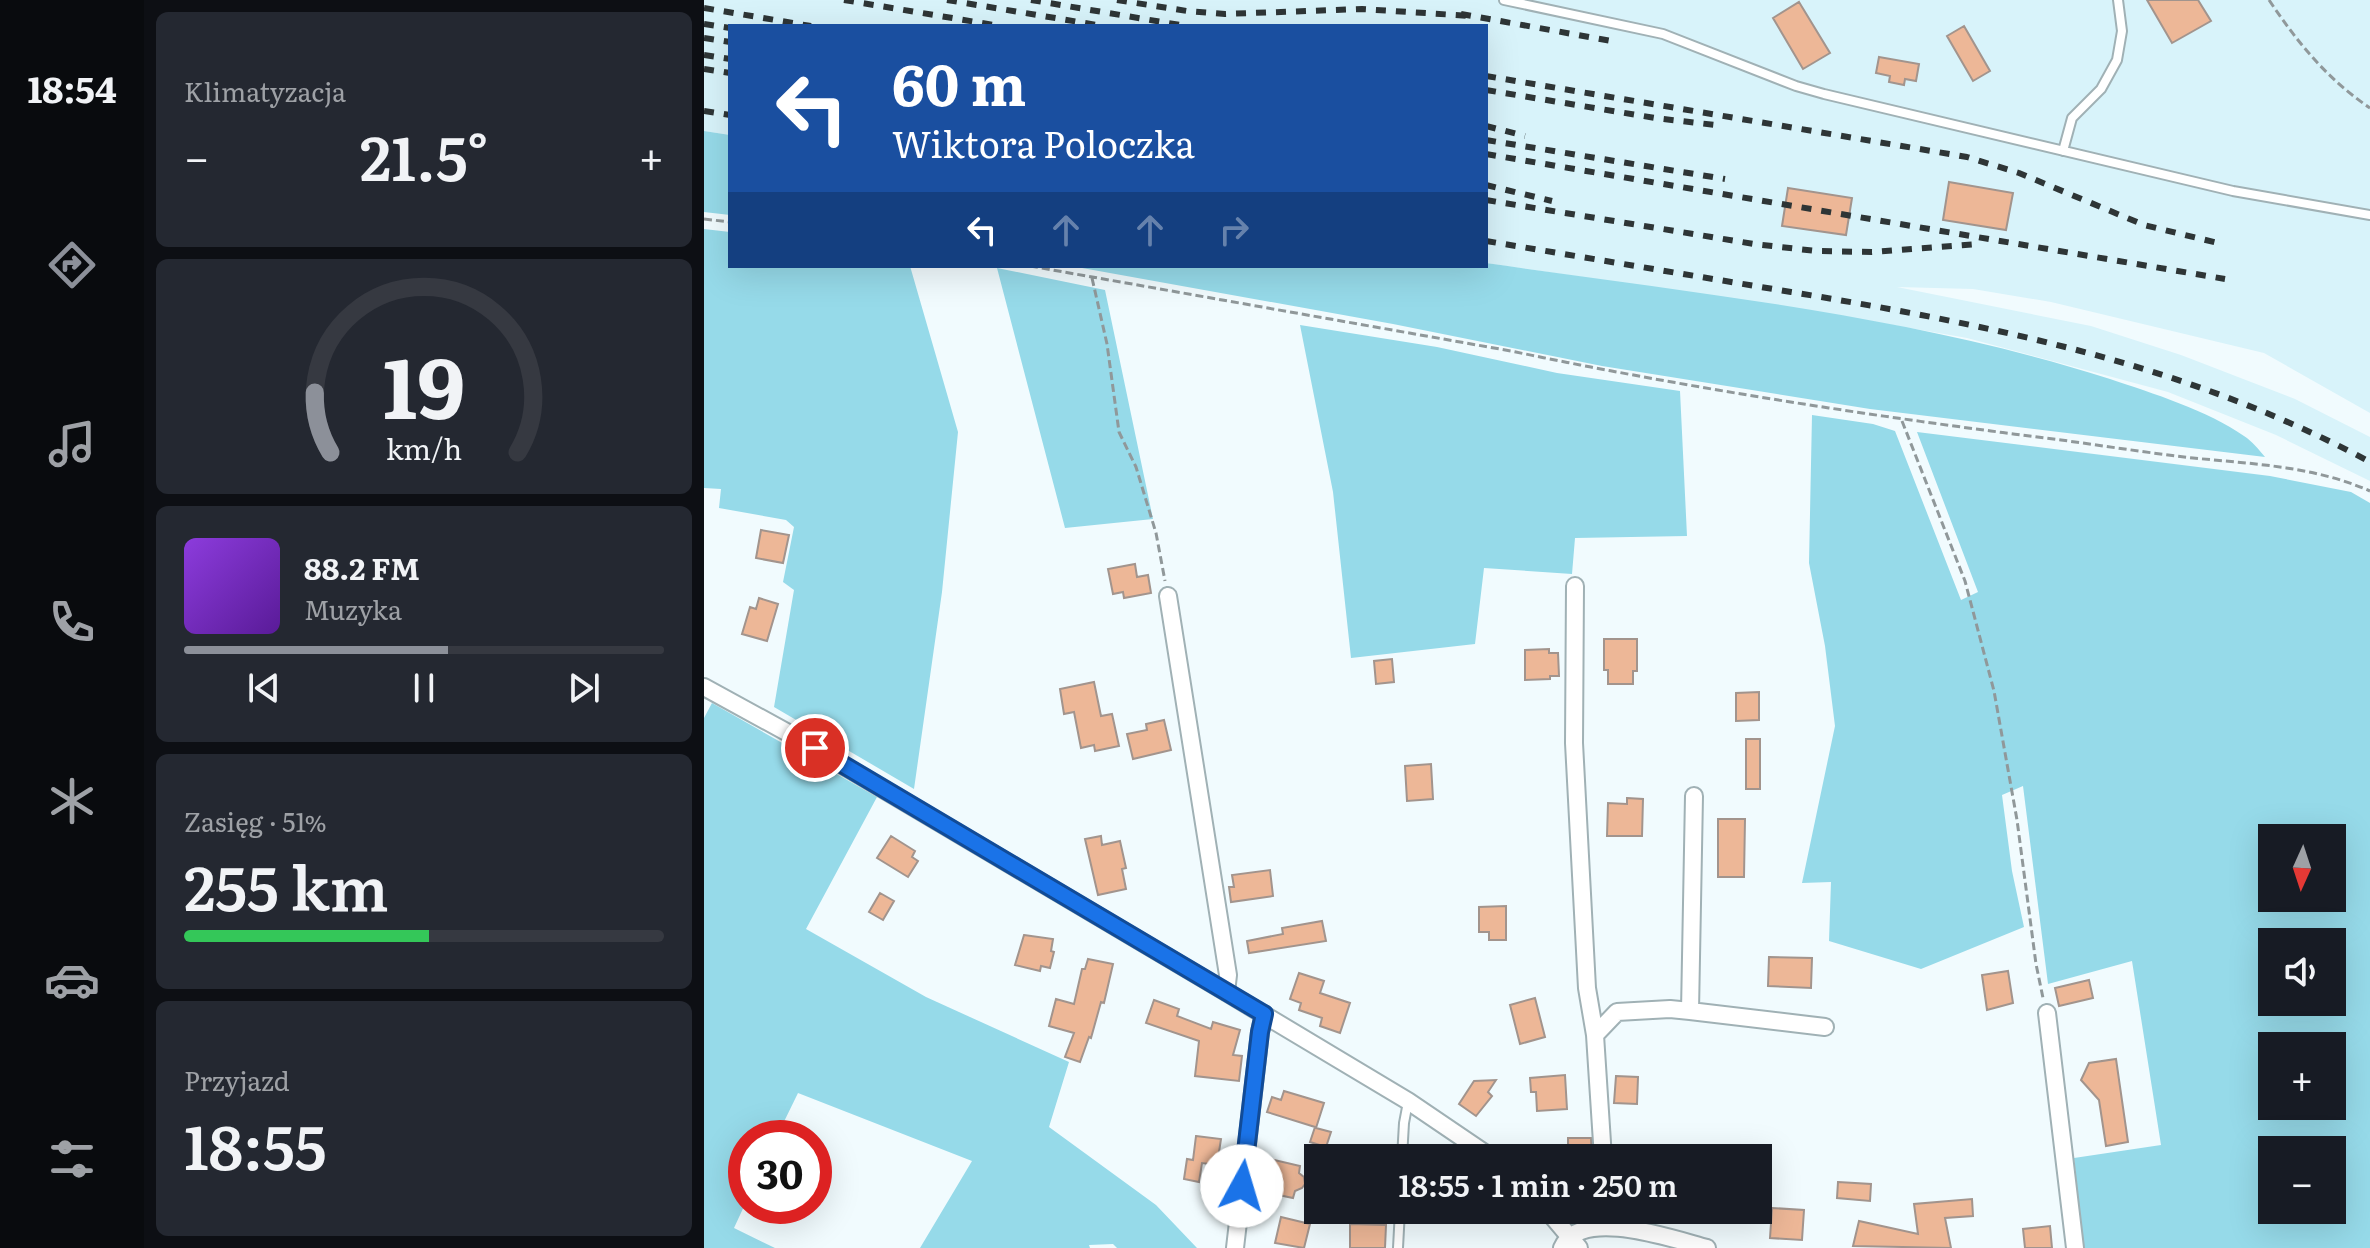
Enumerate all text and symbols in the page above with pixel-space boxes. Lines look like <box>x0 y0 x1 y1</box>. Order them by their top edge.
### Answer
text: 60 m <box>892 40 1026 123</box>
icon: left <box>760 56 864 160</box>
text: 18:54 <box>27 61 117 114</box>
text: Klimatyzacja <box>184 71 346 110</box>
text: 21.5° <box>360 110 488 199</box>
text: Wiktora Poloczka <box>892 116 1195 169</box>
text: − <box>184 122 210 188</box>
text: + <box>638 122 664 188</box>
icon: left <box>960 208 1004 252</box>
icon: ahead <box>1044 208 1088 252</box>
icon: ahead <box>1128 208 1172 252</box>
icon: right <box>1212 208 1256 252</box>
icon: directions <box>44 237 100 293</box>
text: 19 <box>383 320 465 444</box>
icon: music <box>44 416 100 472</box>
text: km/h <box>386 426 462 469</box>
text: 88.2 FM <box>304 545 420 589</box>
text: Muzyka <box>304 589 402 628</box>
icon: phone <box>44 594 100 650</box>
icon: previous <box>242 666 286 710</box>
icon: pause <box>402 666 446 710</box>
icon: next <box>562 666 606 710</box>
pin <box>781 714 849 782</box>
icon: arrive <box>793 726 837 770</box>
icon: climate <box>44 773 100 829</box>
text: Zasięg · 51% <box>184 801 327 840</box>
north arrow <box>2258 824 2346 912</box>
map controls <box>2258 824 2346 1224</box>
text: 255 km <box>184 840 389 929</box>
button: sound <box>2258 928 2346 1016</box>
icon: car <box>44 952 100 1008</box>
button: + <box>2258 1032 2346 1120</box>
text: Przyjazd <box>184 1060 290 1099</box>
text: 18:55 <box>184 1099 326 1188</box>
speed limit sign: 30 <box>728 1120 832 1224</box>
icon: filters <box>44 1131 100 1187</box>
button: − <box>2258 1136 2346 1224</box>
position arrow <box>1200 1144 1284 1228</box>
text: 18:55 · 1 min · 250 m <box>1398 1162 1678 1206</box>

